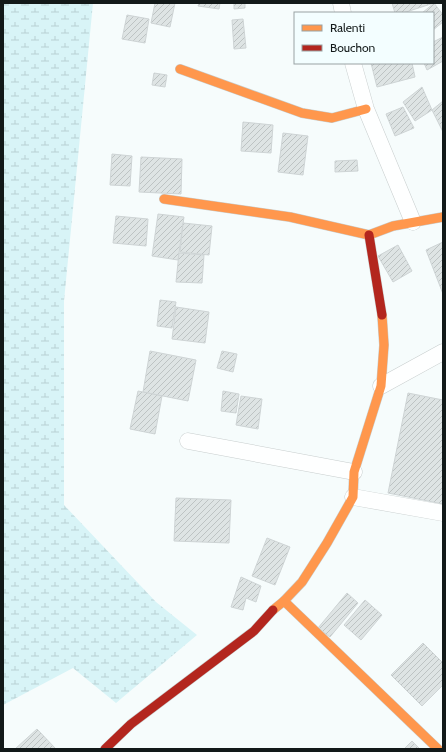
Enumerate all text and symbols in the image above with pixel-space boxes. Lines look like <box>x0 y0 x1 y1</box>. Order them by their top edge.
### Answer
legend <box>294 12 434 64</box>
text: Ralenti <box>330 20 365 35</box>
text: Bouchon <box>330 40 376 55</box>

